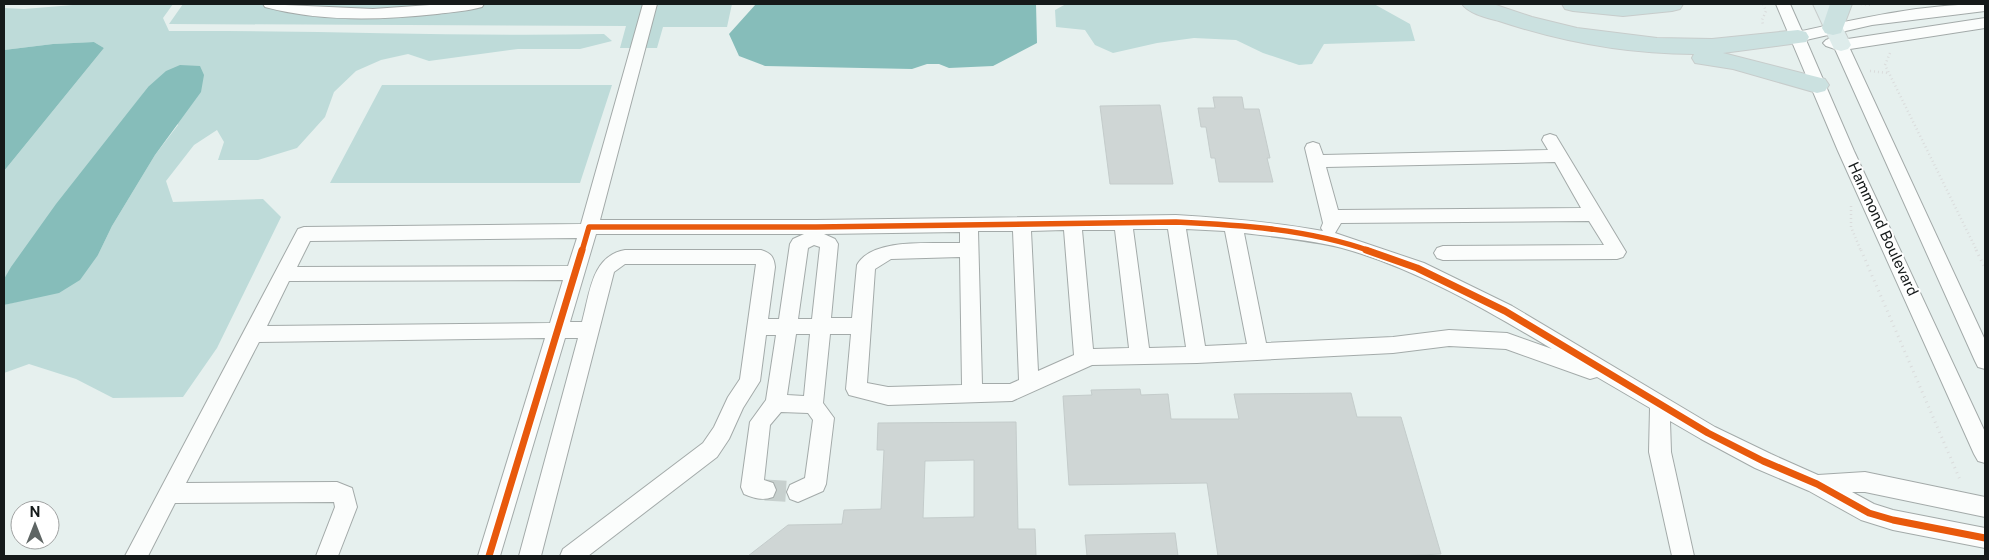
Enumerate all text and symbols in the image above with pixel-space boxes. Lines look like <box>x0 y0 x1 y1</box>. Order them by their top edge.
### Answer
street label: Hammond Boulevard <box>1845 159 1922 298</box>
north arrow <box>10 500 60 550</box>
text: N <box>30 504 40 520</box>

